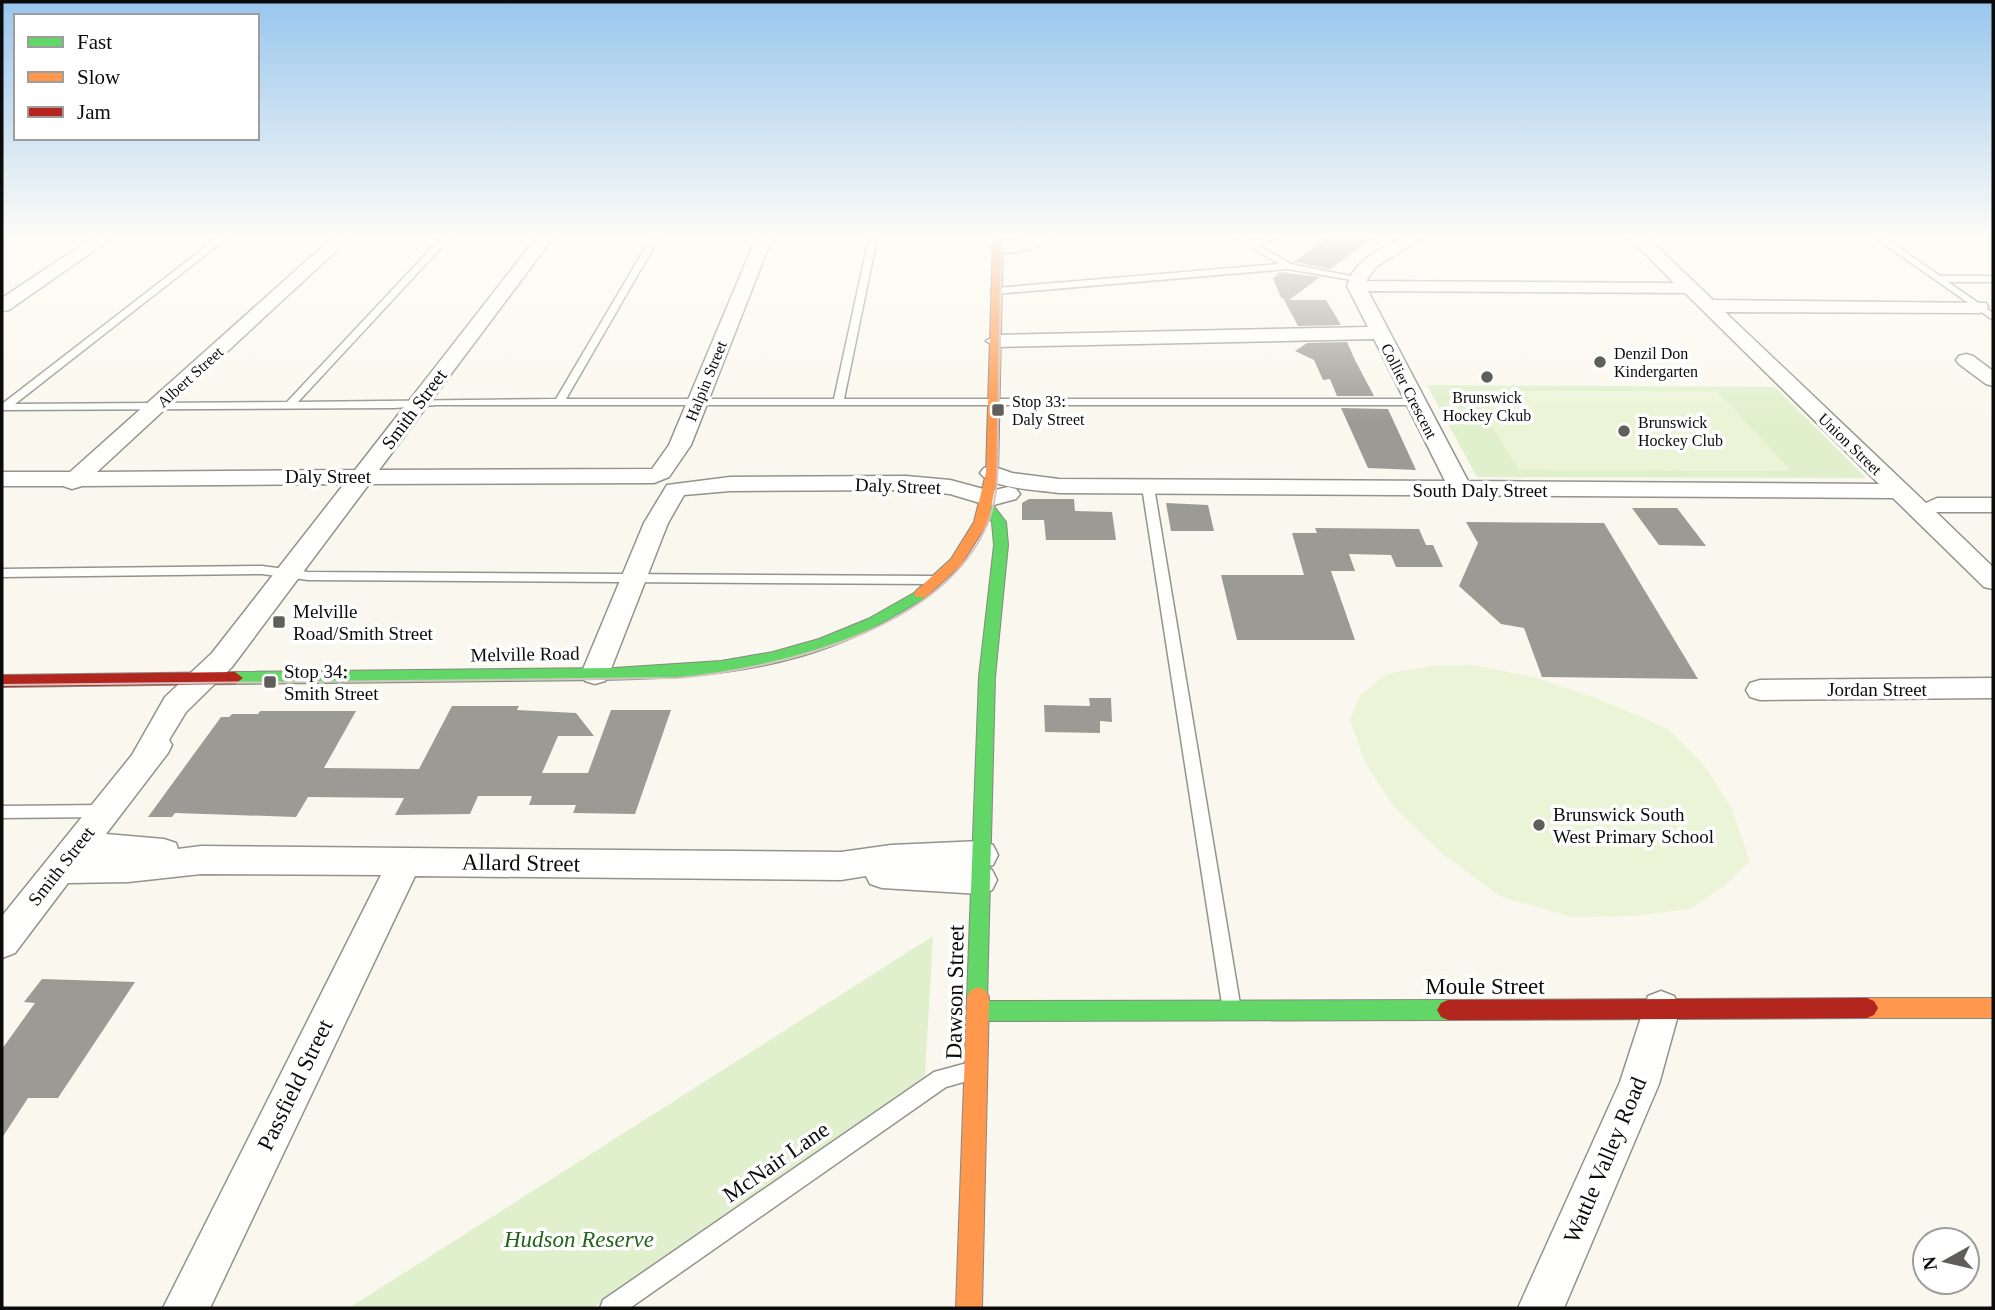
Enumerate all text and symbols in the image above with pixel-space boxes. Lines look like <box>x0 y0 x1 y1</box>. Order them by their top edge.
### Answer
legend <box>14 14 259 140</box>
text: Fast <box>77 30 112 54</box>
text: Slow <box>77 65 121 89</box>
text: Jam <box>77 100 111 124</box>
street label: Halpin Street <box>682 338 731 424</box>
street label: Collier Crescent <box>1378 341 1441 442</box>
street label: Albert Street <box>154 343 227 411</box>
place label: Denzil Don Kindergarten <box>1614 345 1698 381</box>
marker: Denzil Don Kindergarten <box>1592 354 1608 370</box>
street label: Smith Street <box>377 364 451 453</box>
marker: Brunswick Hockey Ckub <box>1479 369 1495 385</box>
place label: Brunswick Hockey Ckub <box>1443 389 1531 425</box>
place label: Stop 33: Daly Street <box>1012 393 1085 429</box>
marker: Stop 33: Daly Street <box>990 402 1006 418</box>
street label: Union Street <box>1815 410 1886 479</box>
place label: Brunswick Hockey Club <box>1638 414 1723 450</box>
marker: Brunswick Hockey Club <box>1616 423 1632 439</box>
street label: Daly Street <box>285 466 372 487</box>
street label: Daly Street <box>855 474 942 498</box>
street label: South Daly Street <box>1412 480 1548 501</box>
place label: Melville Road/Smith Street <box>293 601 434 644</box>
marker: Melville Road/Smith Street <box>271 614 287 630</box>
street label: Melville Road <box>470 643 580 665</box>
place label: Stop 34: Smith Street <box>284 661 379 704</box>
marker: Stop 34: Smith Street <box>262 674 278 690</box>
street label: Jordan Street <box>1827 679 1928 700</box>
place label: Brunswick South West Primary School <box>1553 804 1714 847</box>
marker: Brunswick South West Primary School <box>1531 817 1547 833</box>
street label: Smith Street <box>24 822 99 910</box>
street label: Allard Street <box>462 849 581 877</box>
street label: Dawson Street <box>941 924 969 1060</box>
street label: Moule Street <box>1425 974 1545 999</box>
street label: Passfield Street <box>253 1015 338 1154</box>
street label: Wattle Valley Road <box>1559 1073 1651 1247</box>
street label: McNair Lane <box>718 1116 834 1208</box>
north arrow <box>1911 1226 1981 1296</box>
park label: Hudson Reserve <box>503 1227 654 1252</box>
text: N <box>1918 1255 1941 1272</box>

